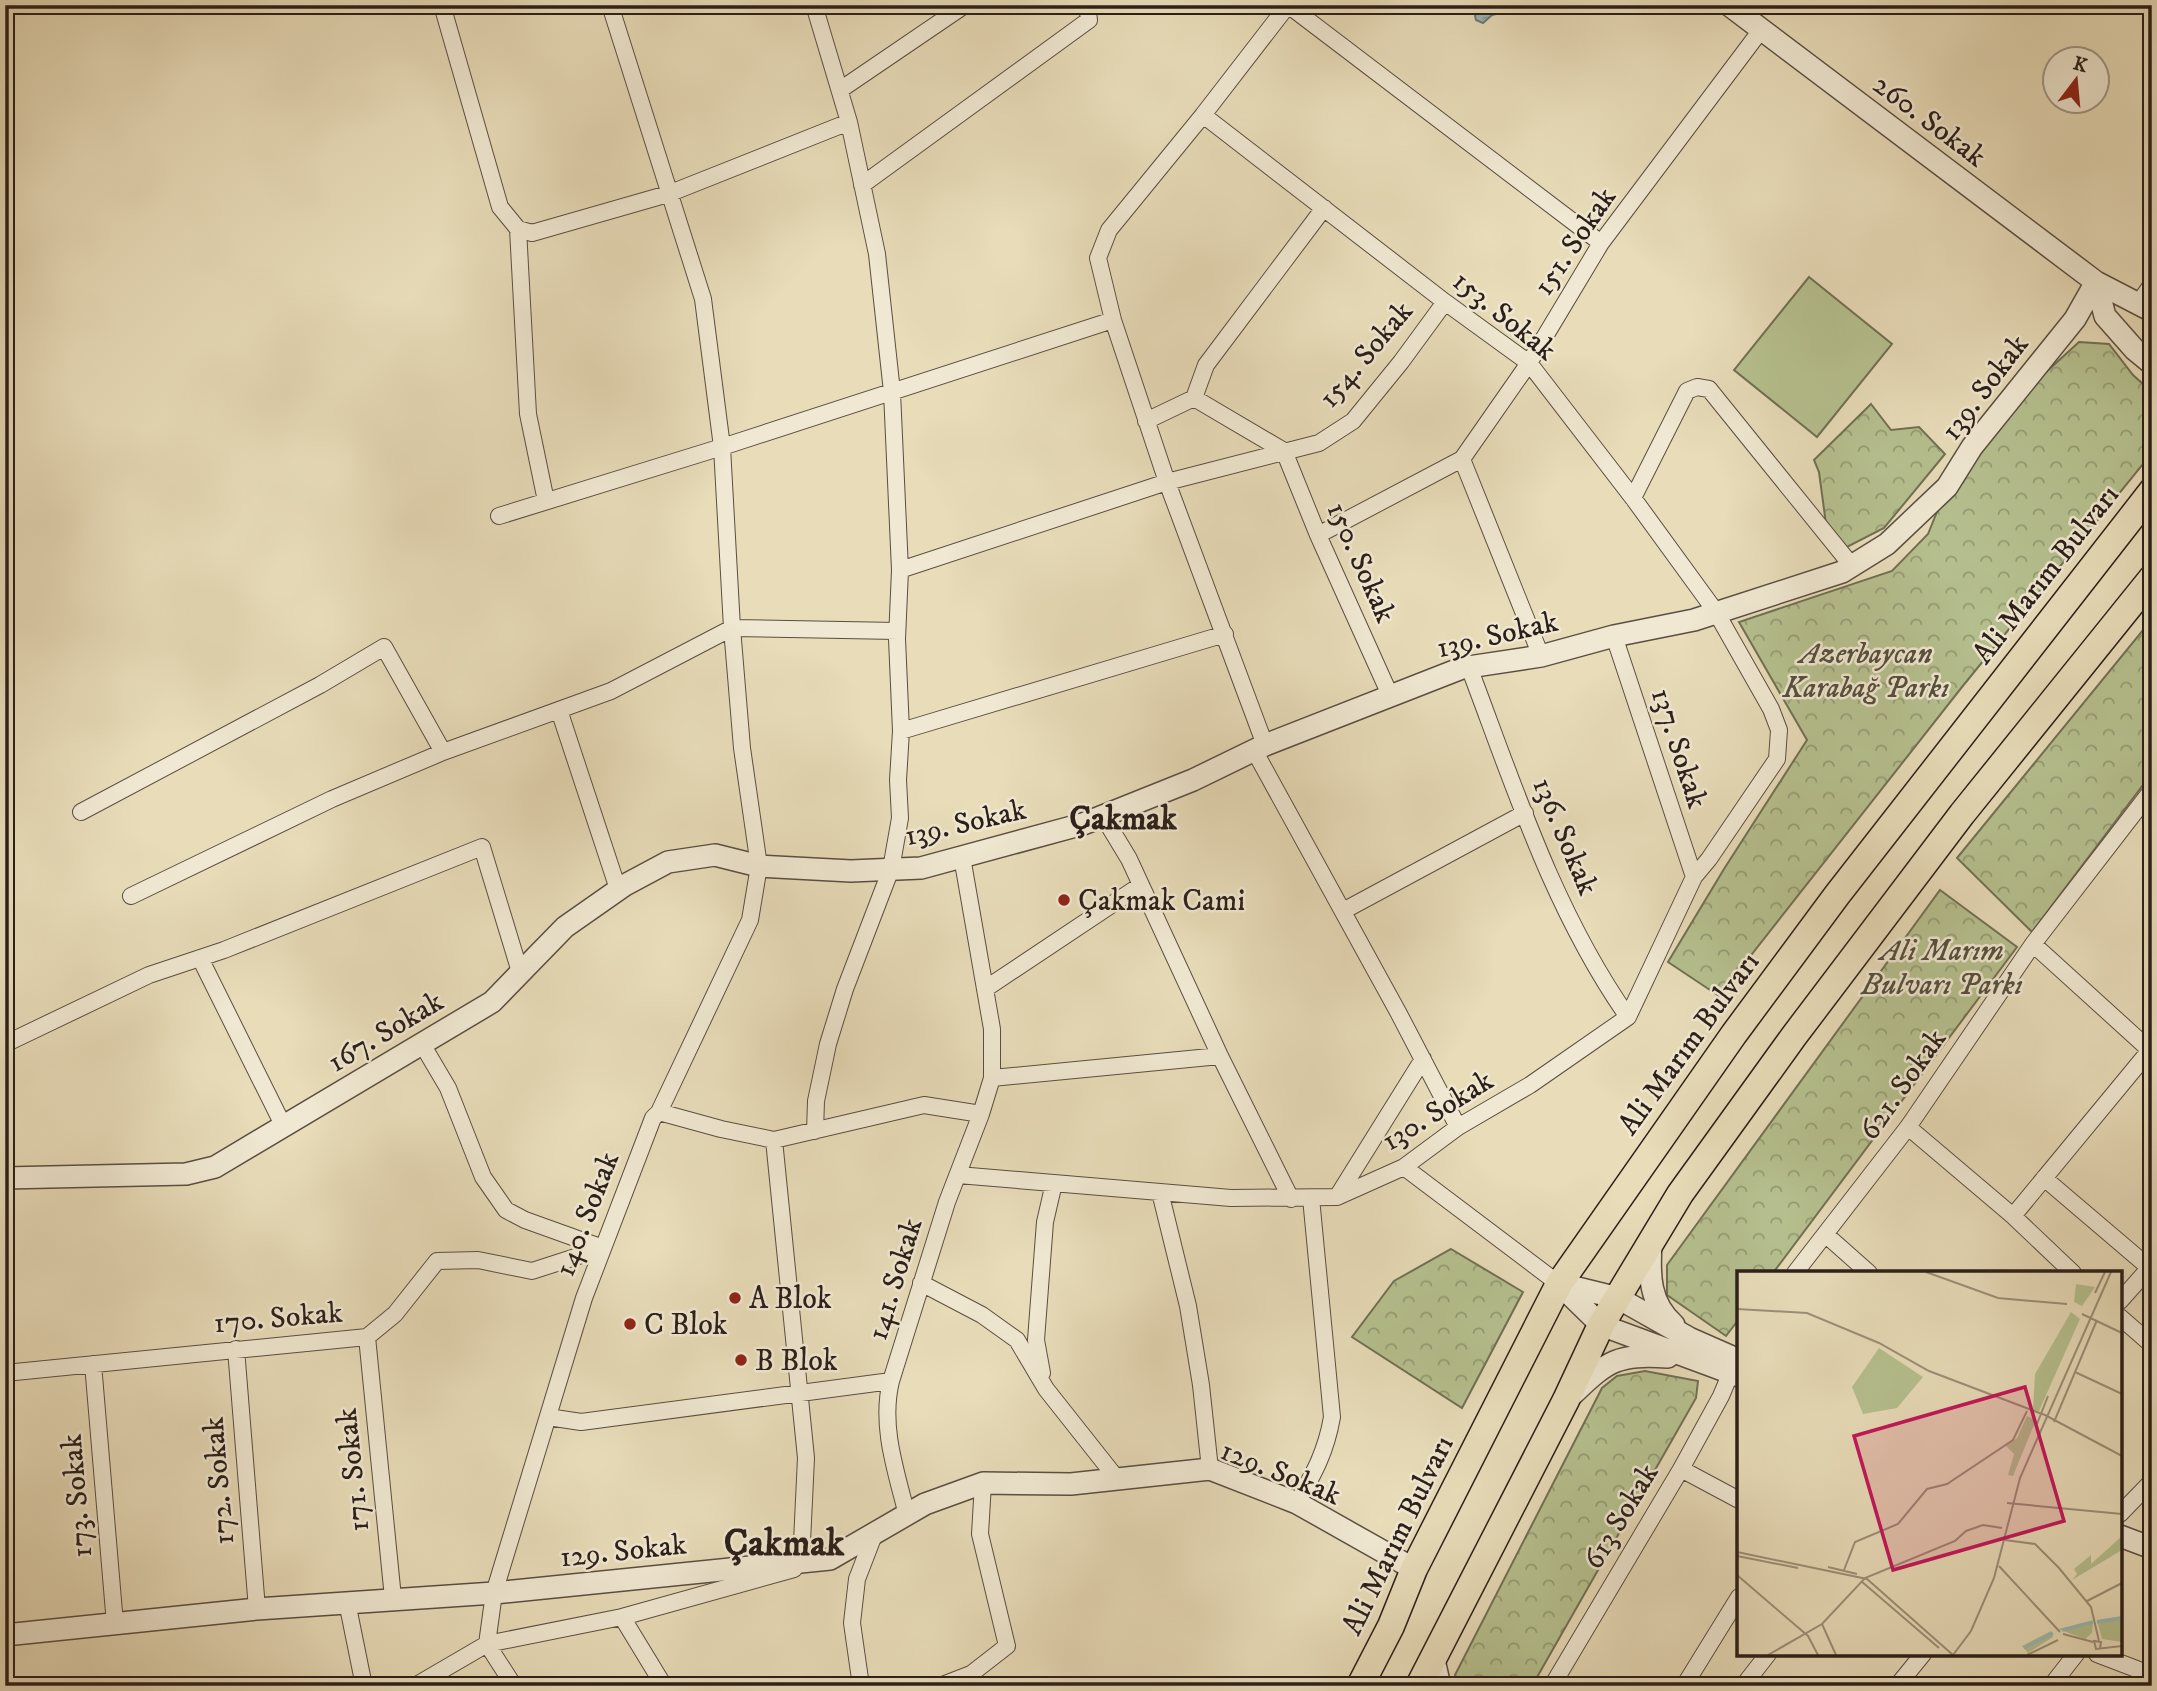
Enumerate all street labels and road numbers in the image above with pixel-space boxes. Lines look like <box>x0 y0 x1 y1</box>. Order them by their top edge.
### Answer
street label: 260. Sokak <box>1865 66 1993 176</box>
street label: 151. Sokak <box>1526 180 1625 303</box>
street label: 153. Sokak <box>1445 263 1564 369</box>
street label: 154. Sokak <box>1311 294 1422 416</box>
street label: 139. Sokak <box>1933 327 2037 448</box>
street label: Ali Marım Bulvarı <box>1965 478 2128 672</box>
street label: 150. Sokak <box>1318 497 1404 629</box>
street label: 139. Sokak <box>1433 604 1562 667</box>
street label: 137. Sokak <box>1642 684 1715 813</box>
street label: 136. Sokak <box>1523 772 1606 901</box>
street label: 139. Sokak <box>901 792 1030 855</box>
street label: Ali Marım Bulvarı <box>1610 945 1768 1143</box>
street label: 167. Sokak <box>321 983 450 1081</box>
street label: 621. Sokak <box>1851 1022 1955 1148</box>
street label: 130. Sokak <box>1375 1063 1501 1160</box>
street label: 140. Sokak <box>547 1147 628 1282</box>
street label: 141. Sokak <box>859 1214 932 1345</box>
street label: 170. Sokak <box>212 1294 344 1343</box>
street label: 171. Sokak <box>329 1406 378 1533</box>
street label: 172. Sokak <box>195 1415 244 1546</box>
street label: Ali Marım Bulvarı <box>1334 1430 1463 1641</box>
street label: 173. Sokak <box>54 1432 101 1559</box>
street label: 129. Sokak <box>1215 1432 1346 1514</box>
street label: 613 Sokak <box>1575 1457 1667 1576</box>
street label: 129. Sokak <box>558 1526 688 1577</box>

